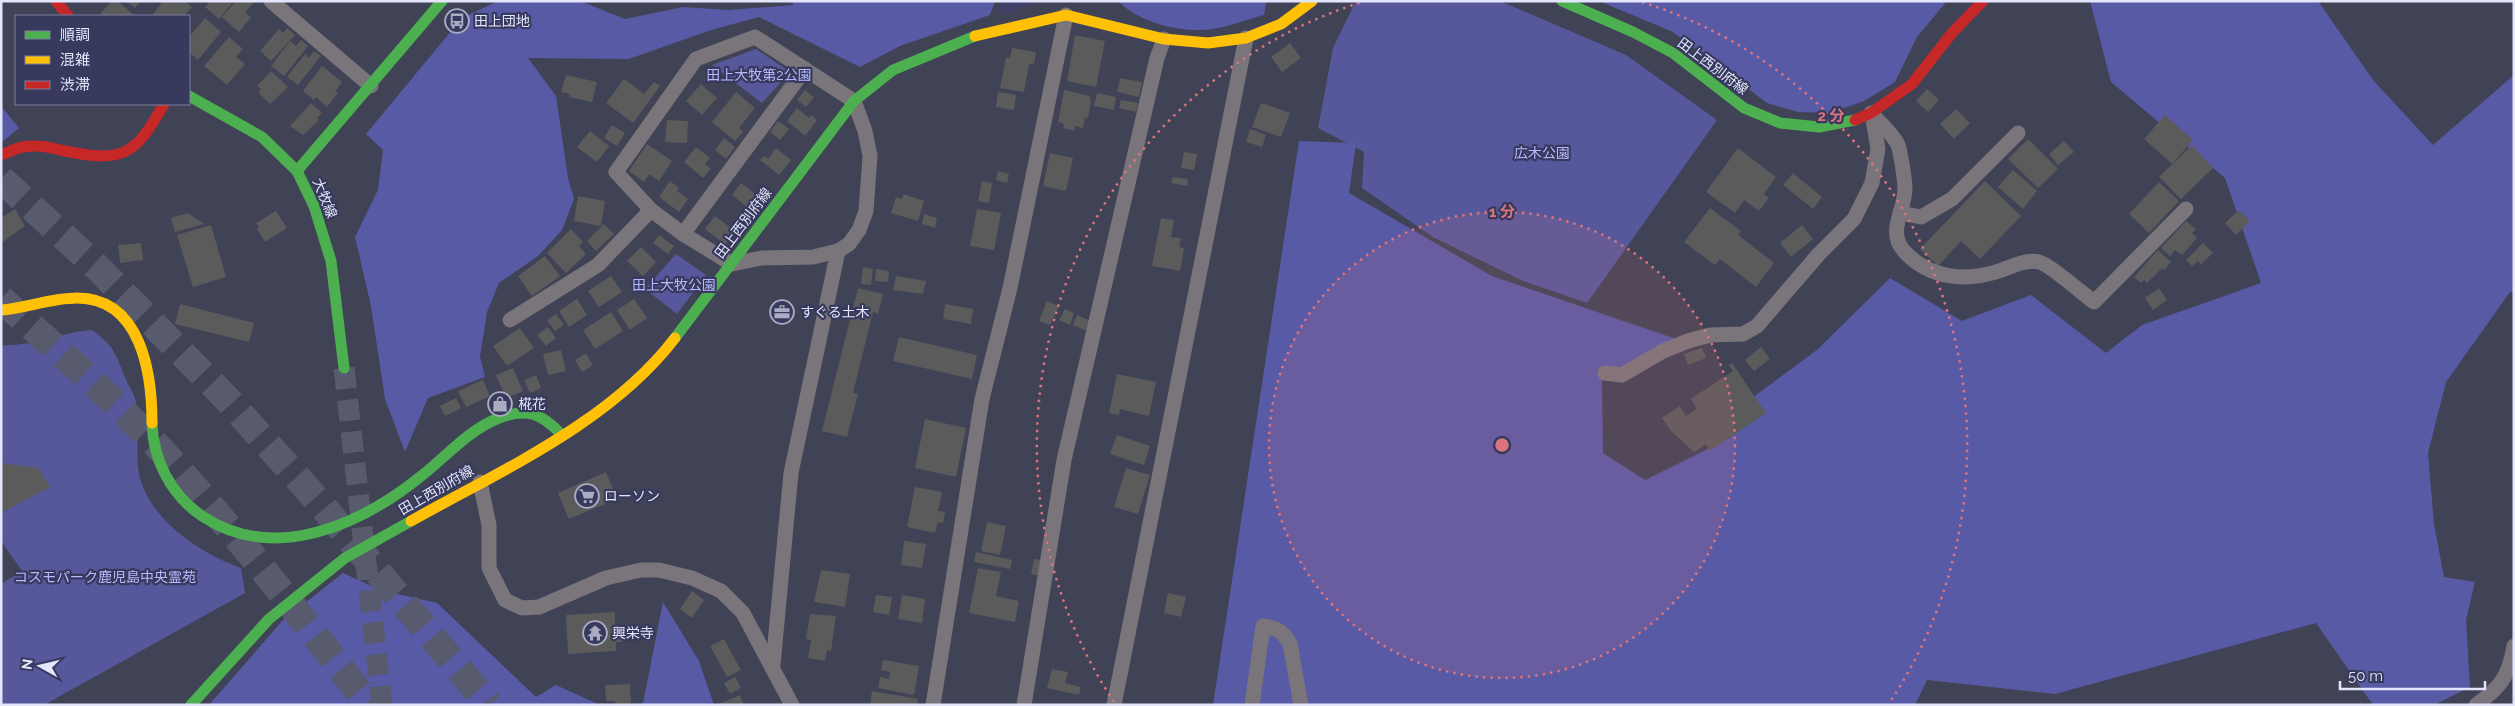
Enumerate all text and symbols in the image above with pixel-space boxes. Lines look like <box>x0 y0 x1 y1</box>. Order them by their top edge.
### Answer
bus stop icon: 田上団地 <box>444 8 470 34</box>
place label: 田上団地 <box>474 13 530 29</box>
legend <box>15 15 190 105</box>
text: 順調 <box>60 26 90 44</box>
street label: 田上西別府線 <box>1675 34 1751 98</box>
text: 混雑 <box>60 51 90 69</box>
park label: 田上大牧第2公園 <box>706 67 812 83</box>
text: 渋滞 <box>60 76 90 94</box>
text: 2 分 <box>1817 107 1845 125</box>
park label: 広木公園 <box>1514 145 1570 161</box>
street label: 大牧線 <box>310 176 340 220</box>
street label: 田上西別府線 <box>711 185 775 261</box>
text: 1 分 <box>1489 203 1515 221</box>
park label: 田上大牧公園 <box>632 277 716 293</box>
office icon: すぐる土木 <box>769 299 795 325</box>
place label: すぐる土木 <box>800 304 870 320</box>
shop icon: 椛花 <box>487 391 513 417</box>
place label: 椛花 <box>518 396 546 412</box>
centre of rings <box>1493 436 1511 454</box>
street label: 田上西別府線 <box>396 462 476 518</box>
supermarket icon: ローソン <box>574 483 600 509</box>
place label: ローソン <box>604 488 660 504</box>
park label: コスモパーク鹿児島中央霊苑 <box>14 569 196 585</box>
temple icon: 興栄寺 <box>582 620 608 646</box>
place label: 興栄寺 <box>612 625 654 641</box>
north arrow <box>15 641 65 691</box>
text: N <box>18 658 36 671</box>
scale bar <box>2340 658 2485 690</box>
text: 50 m <box>2348 667 2383 685</box>

